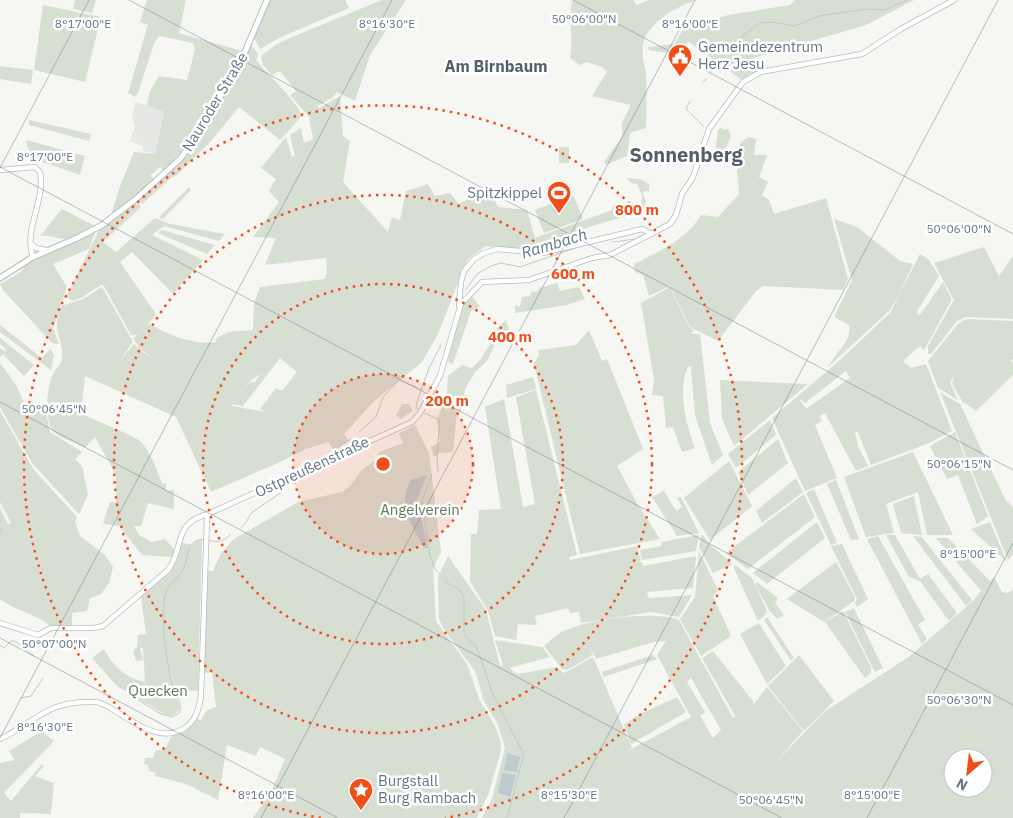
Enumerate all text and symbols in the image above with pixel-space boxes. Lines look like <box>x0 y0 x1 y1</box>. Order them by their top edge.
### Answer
text: 50°06'00"N <box>551 11 617 26</box>
text: 8°17'00"E <box>55 16 111 31</box>
text: 8°16'30"E <box>359 16 415 31</box>
text: 8°16'00"E <box>662 16 718 31</box>
place label: Gemeindezentrum Herz Jesu <box>698 37 823 73</box>
public building icon: Gemeindezentrum Herz Jesu <box>667 43 693 77</box>
street label: Nauroder Straße <box>178 49 252 155</box>
district label: Am Birnbaum <box>445 56 547 76</box>
district label: Sonnenberg <box>630 141 743 168</box>
text: 8°17'00"E <box>17 149 73 164</box>
sports icon: Spitzkippel <box>546 180 572 214</box>
place label: Spitzkippel <box>467 183 542 202</box>
text: 800 m <box>615 200 659 219</box>
text: 50°06'00"N <box>926 221 992 236</box>
water label: Rambach <box>519 224 589 262</box>
text: 600 m <box>551 264 595 283</box>
text: 400 m <box>488 327 532 346</box>
text: 200 m <box>425 391 469 410</box>
text: 50°06'45"N <box>21 401 87 416</box>
street label: Ostpreußenstraße <box>252 432 372 501</box>
centre of rings <box>374 455 392 473</box>
text: 50°06'15"N <box>926 456 992 471</box>
park label: Angelverein <box>380 500 460 519</box>
text: 8°15'00"E <box>940 546 996 561</box>
text: 50°07'00"N <box>21 636 87 651</box>
park label: Quecken <box>128 681 188 700</box>
text: 50°06'30"N <box>926 692 992 707</box>
text: 8°16'30"E <box>17 719 73 734</box>
north arrow <box>943 748 993 798</box>
place label: Burgstall Burg Rambach <box>378 771 476 807</box>
text: N <box>953 774 971 795</box>
place icon: Burgstall Burg Rambach <box>348 777 374 811</box>
text: 8°16'00"E <box>238 787 294 802</box>
text: 8°15'30"E <box>541 787 597 802</box>
text: 8°15'00"E <box>844 787 900 802</box>
text: 50°06'45"N <box>738 792 804 807</box>

